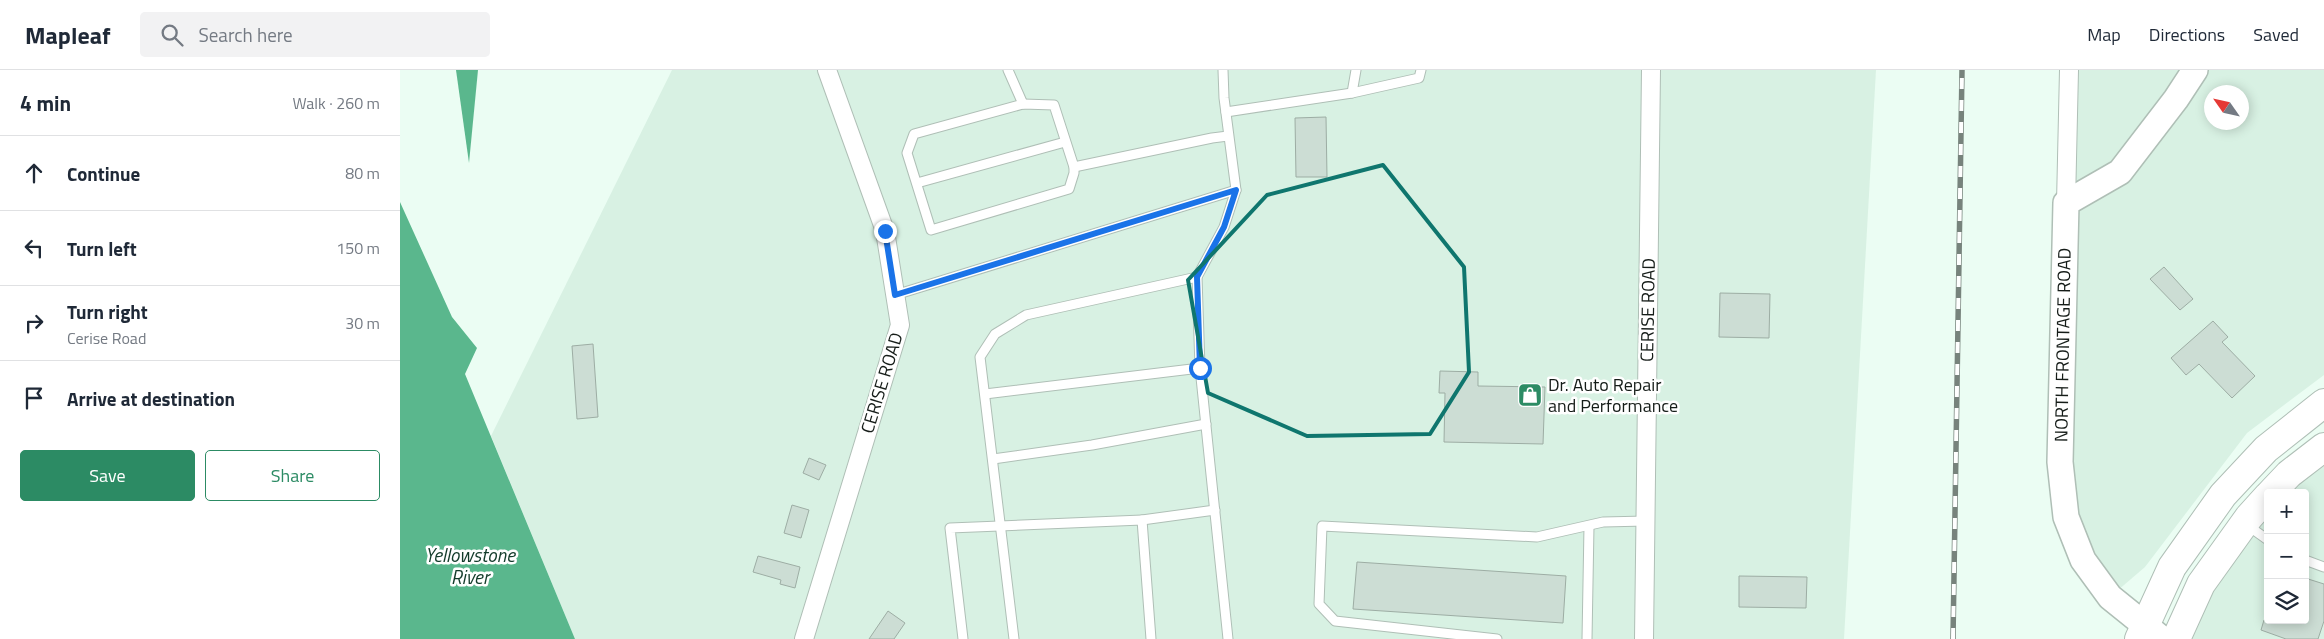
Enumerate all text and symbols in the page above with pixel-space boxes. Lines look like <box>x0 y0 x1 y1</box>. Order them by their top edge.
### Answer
search box <box>140 12 490 57</box>
text: Mapleaf <box>25 17 110 53</box>
text: Search here <box>198 20 293 49</box>
icon: search <box>158 21 186 49</box>
text: Map <box>2087 21 2121 48</box>
text: Directions <box>2149 21 2225 48</box>
text: Saved <box>2253 21 2299 48</box>
north arrow <box>2204 85 2249 130</box>
text: 4 min <box>20 87 71 119</box>
text: Walk · 260 m <box>292 91 380 115</box>
icon: ahead <box>20 159 48 187</box>
text: Continue <box>67 159 140 188</box>
text: 80 m <box>345 161 380 185</box>
route end <box>874 220 897 243</box>
icon: left <box>20 234 48 262</box>
text: Turn left <box>67 234 137 263</box>
text: 150 m <box>336 236 380 260</box>
street label: NORTH FRONTAGE ROAD <box>2047 248 2078 442</box>
street label: CERISE ROAD <box>1633 258 1662 362</box>
text: Turn right <box>67 297 148 326</box>
icon: right <box>20 309 48 337</box>
text: 30 m <box>345 311 380 335</box>
text: Cerise Road <box>67 326 146 350</box>
street label: CERISE ROAD <box>853 329 910 437</box>
route start <box>1189 357 1212 380</box>
place label: Dr. Auto Repair and Performance <box>1548 371 1678 419</box>
shop icon: Dr. Auto Repair and Performance <box>1517 382 1543 408</box>
icon: arrive <box>20 384 48 412</box>
text: Arrive at destination <box>67 384 235 413</box>
button: Save <box>20 450 195 501</box>
button: Share <box>205 450 380 501</box>
map controls <box>2264 489 2309 624</box>
button: + <box>2264 489 2309 534</box>
button: − <box>2264 534 2309 579</box>
water label: Yellowstone River <box>425 540 516 591</box>
button: layers <box>2264 579 2309 624</box>

